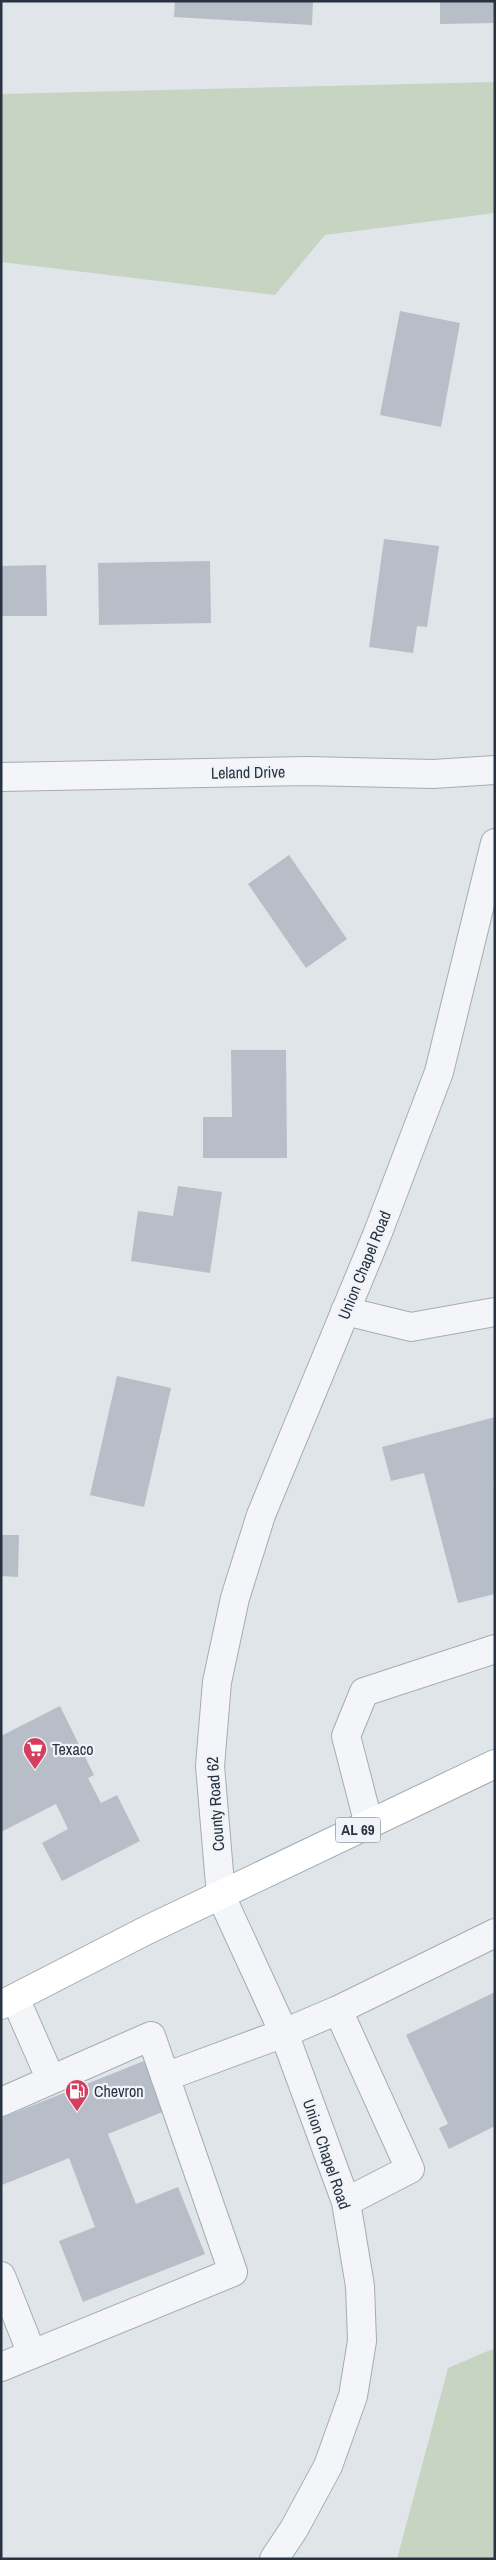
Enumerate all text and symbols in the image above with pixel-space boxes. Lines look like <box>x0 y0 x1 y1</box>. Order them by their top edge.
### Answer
street label: Leland Drive <box>211 760 285 784</box>
street label: Union Chapel Road <box>332 1207 396 1323</box>
supermarket icon: Texaco <box>22 1736 48 1770</box>
place label: Texaco <box>52 1738 94 1760</box>
street label: County Road 62 <box>201 1756 229 1852</box>
road number: AL 69 <box>336 1818 380 1842</box>
fuel station icon: Chevron <box>64 2078 90 2112</box>
place label: Chevron <box>94 2080 144 2102</box>
street label: Union Chapel Road <box>298 2096 356 2212</box>

